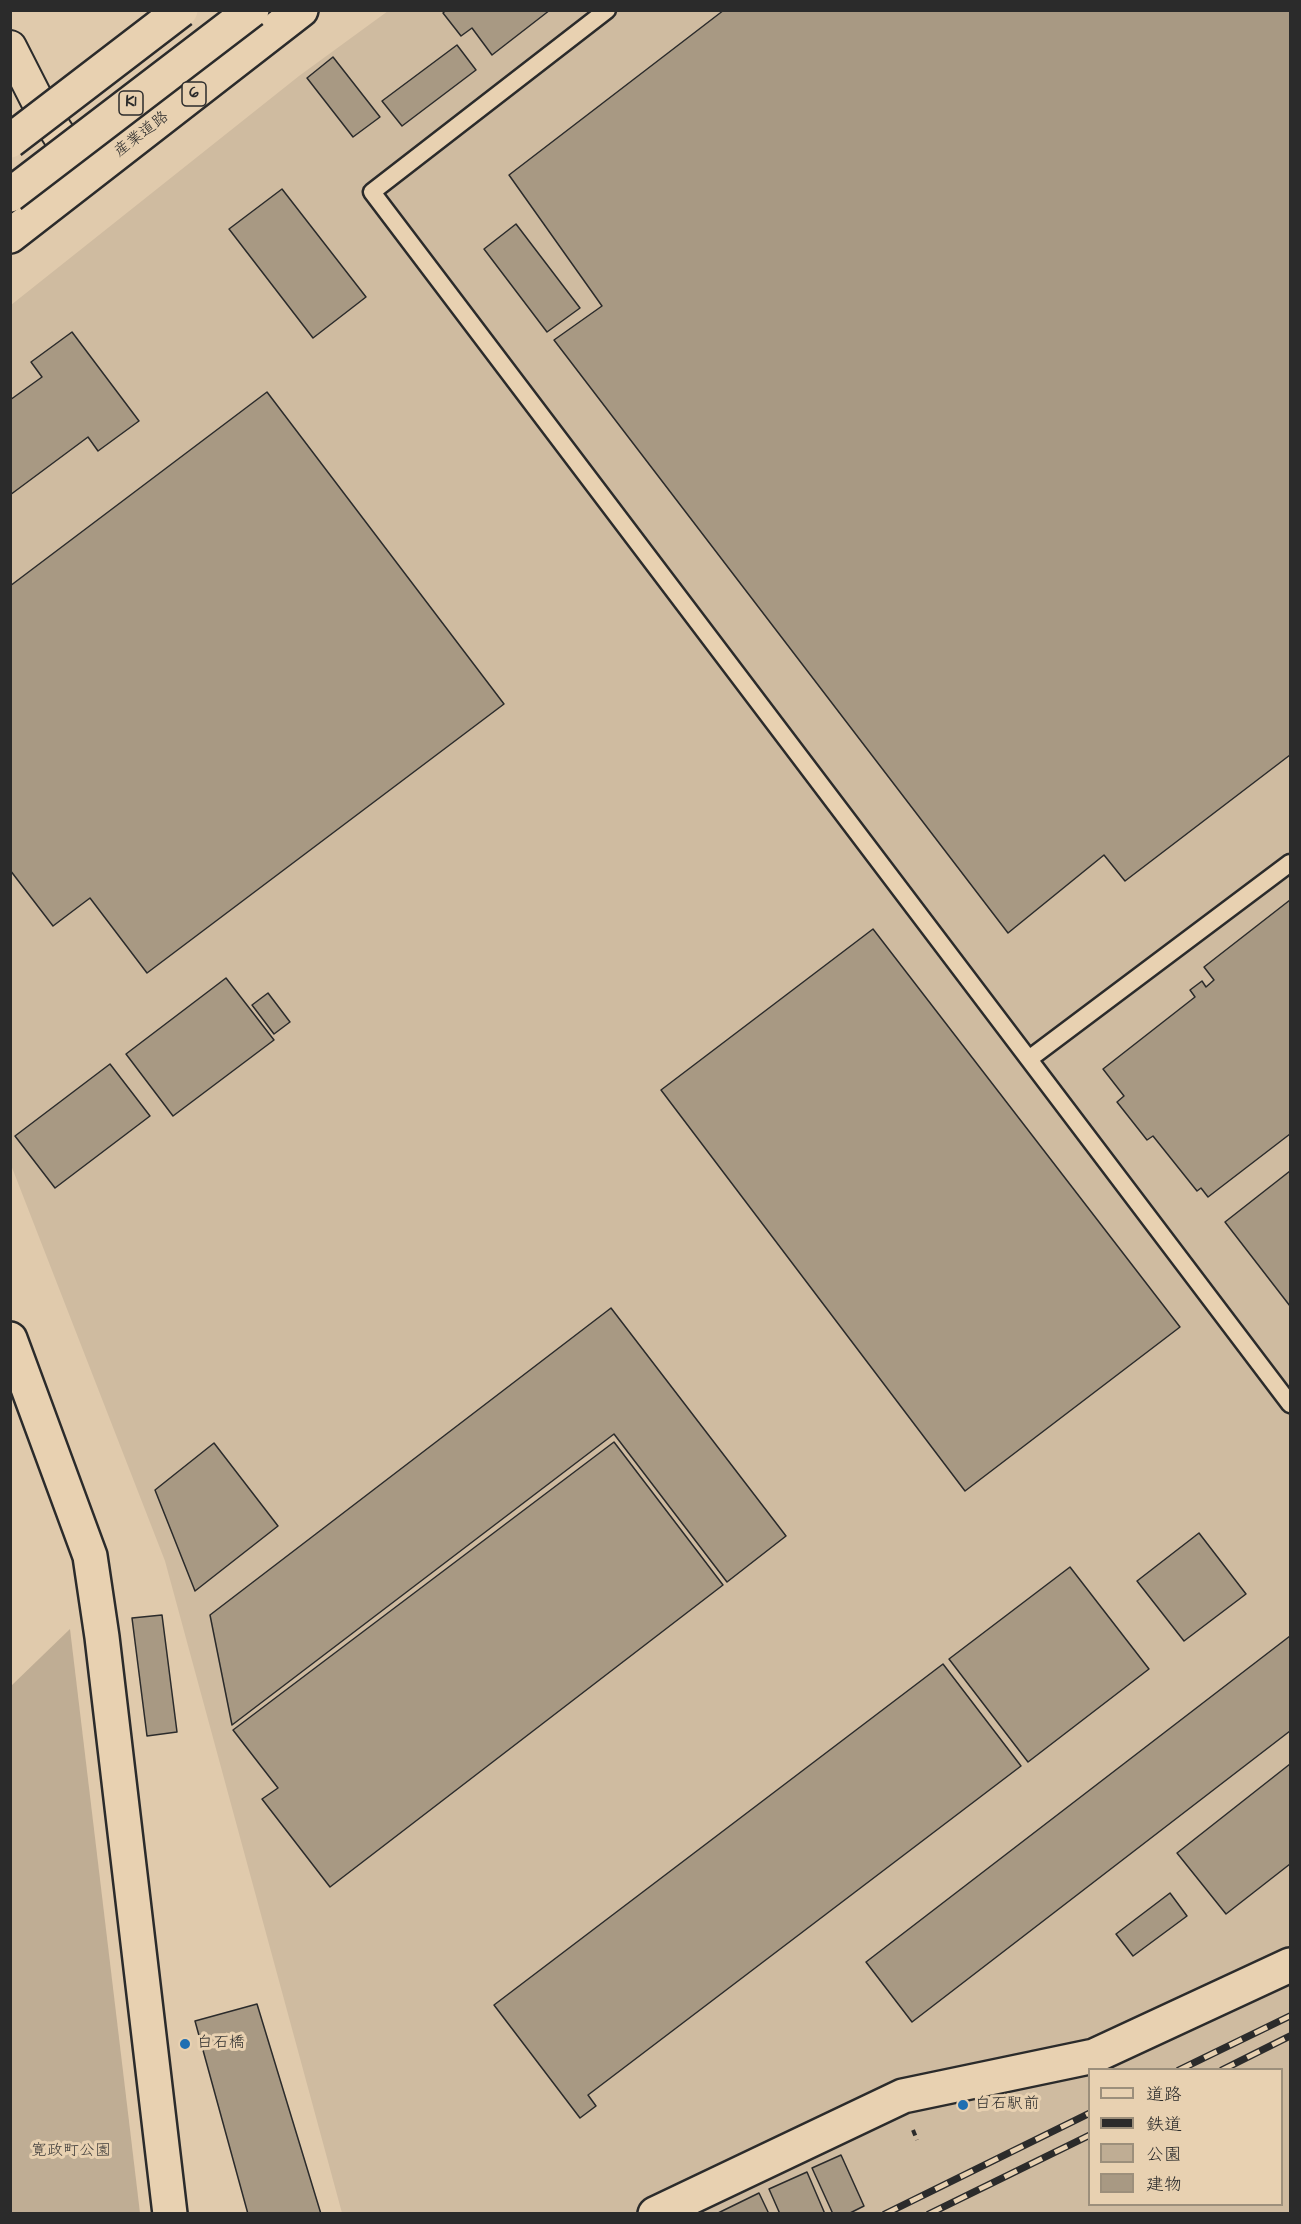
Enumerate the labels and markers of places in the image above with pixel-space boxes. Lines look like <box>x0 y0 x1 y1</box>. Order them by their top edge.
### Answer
place label: 白石橋 <box>197 2034 245 2054</box>
marker: 白石橋 <box>178 2037 192 2051</box>
place label: 白石駅前 <box>975 2095 1039 2115</box>
marker: 白石駅前 <box>956 2098 970 2112</box>

